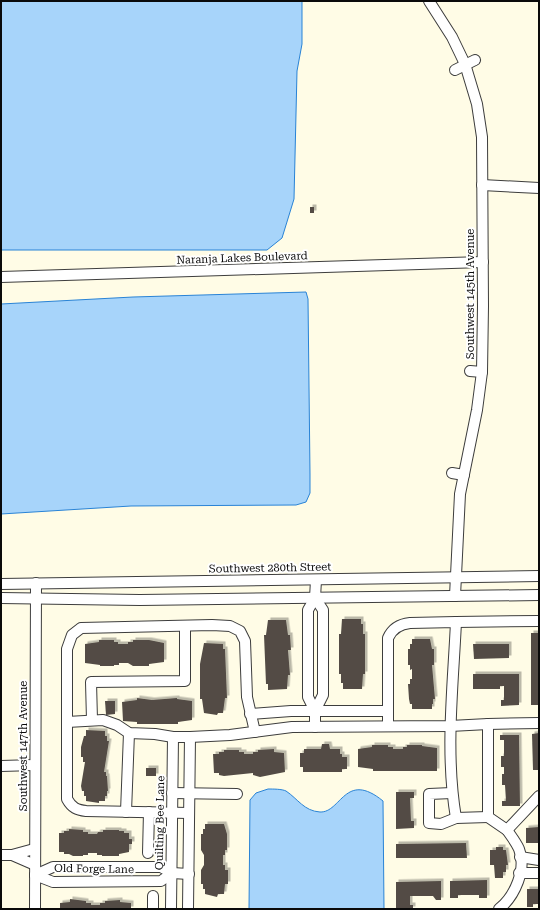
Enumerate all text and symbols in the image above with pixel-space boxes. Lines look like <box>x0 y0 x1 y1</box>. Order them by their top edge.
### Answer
street label: Southwest 145th Avenue <box>464 229 477 359</box>
street label: Naranja Lakes Boulevard <box>176 249 308 267</box>
street label: Southwest 280th Street <box>209 560 331 576</box>
street label: Southwest 147th Avenue <box>17 681 30 811</box>
street label: Quilting Bee Lane <box>153 776 167 870</box>
street label: Old Forge Lane <box>54 862 134 876</box>

